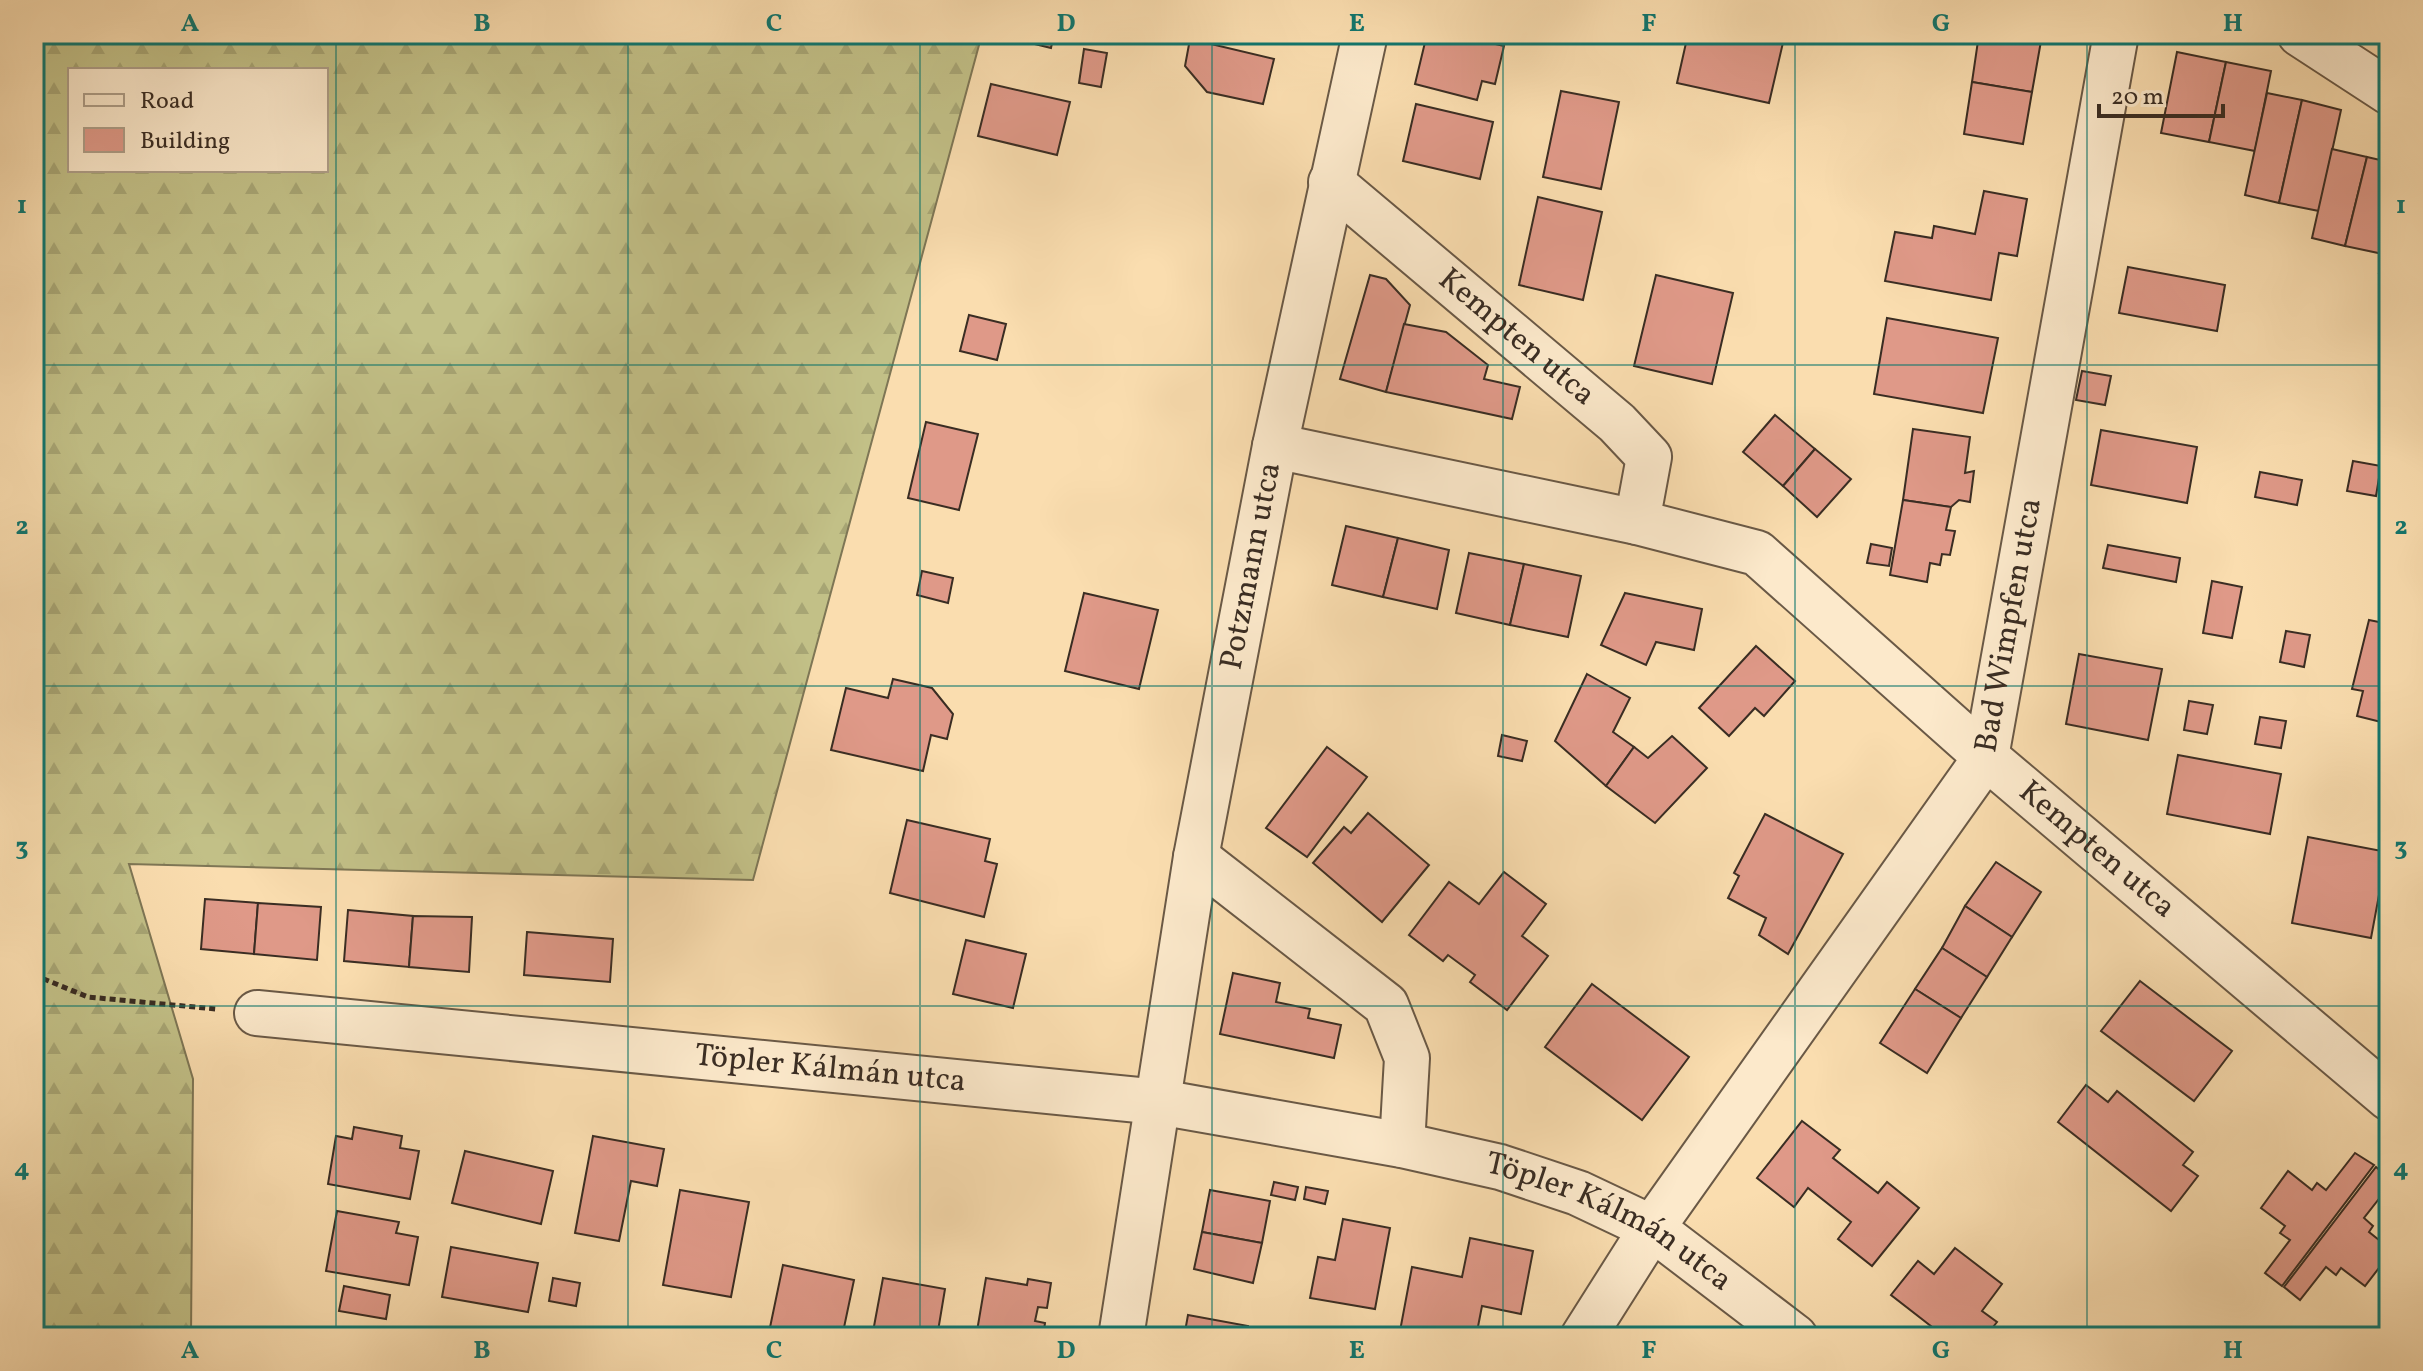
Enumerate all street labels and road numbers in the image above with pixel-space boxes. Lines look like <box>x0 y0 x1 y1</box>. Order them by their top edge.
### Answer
street label: Kempten utca <box>1428 259 1604 417</box>
street label: Potzmann utca <box>1210 459 1293 674</box>
street label: Bad Wimpfen utca <box>1965 495 2054 756</box>
street label: Kempten utca <box>2008 771 2184 930</box>
street label: Töpler Kálmán utca <box>693 1034 968 1105</box>
street label: Töpler Kálmán utca <box>1482 1143 1740 1303</box>

